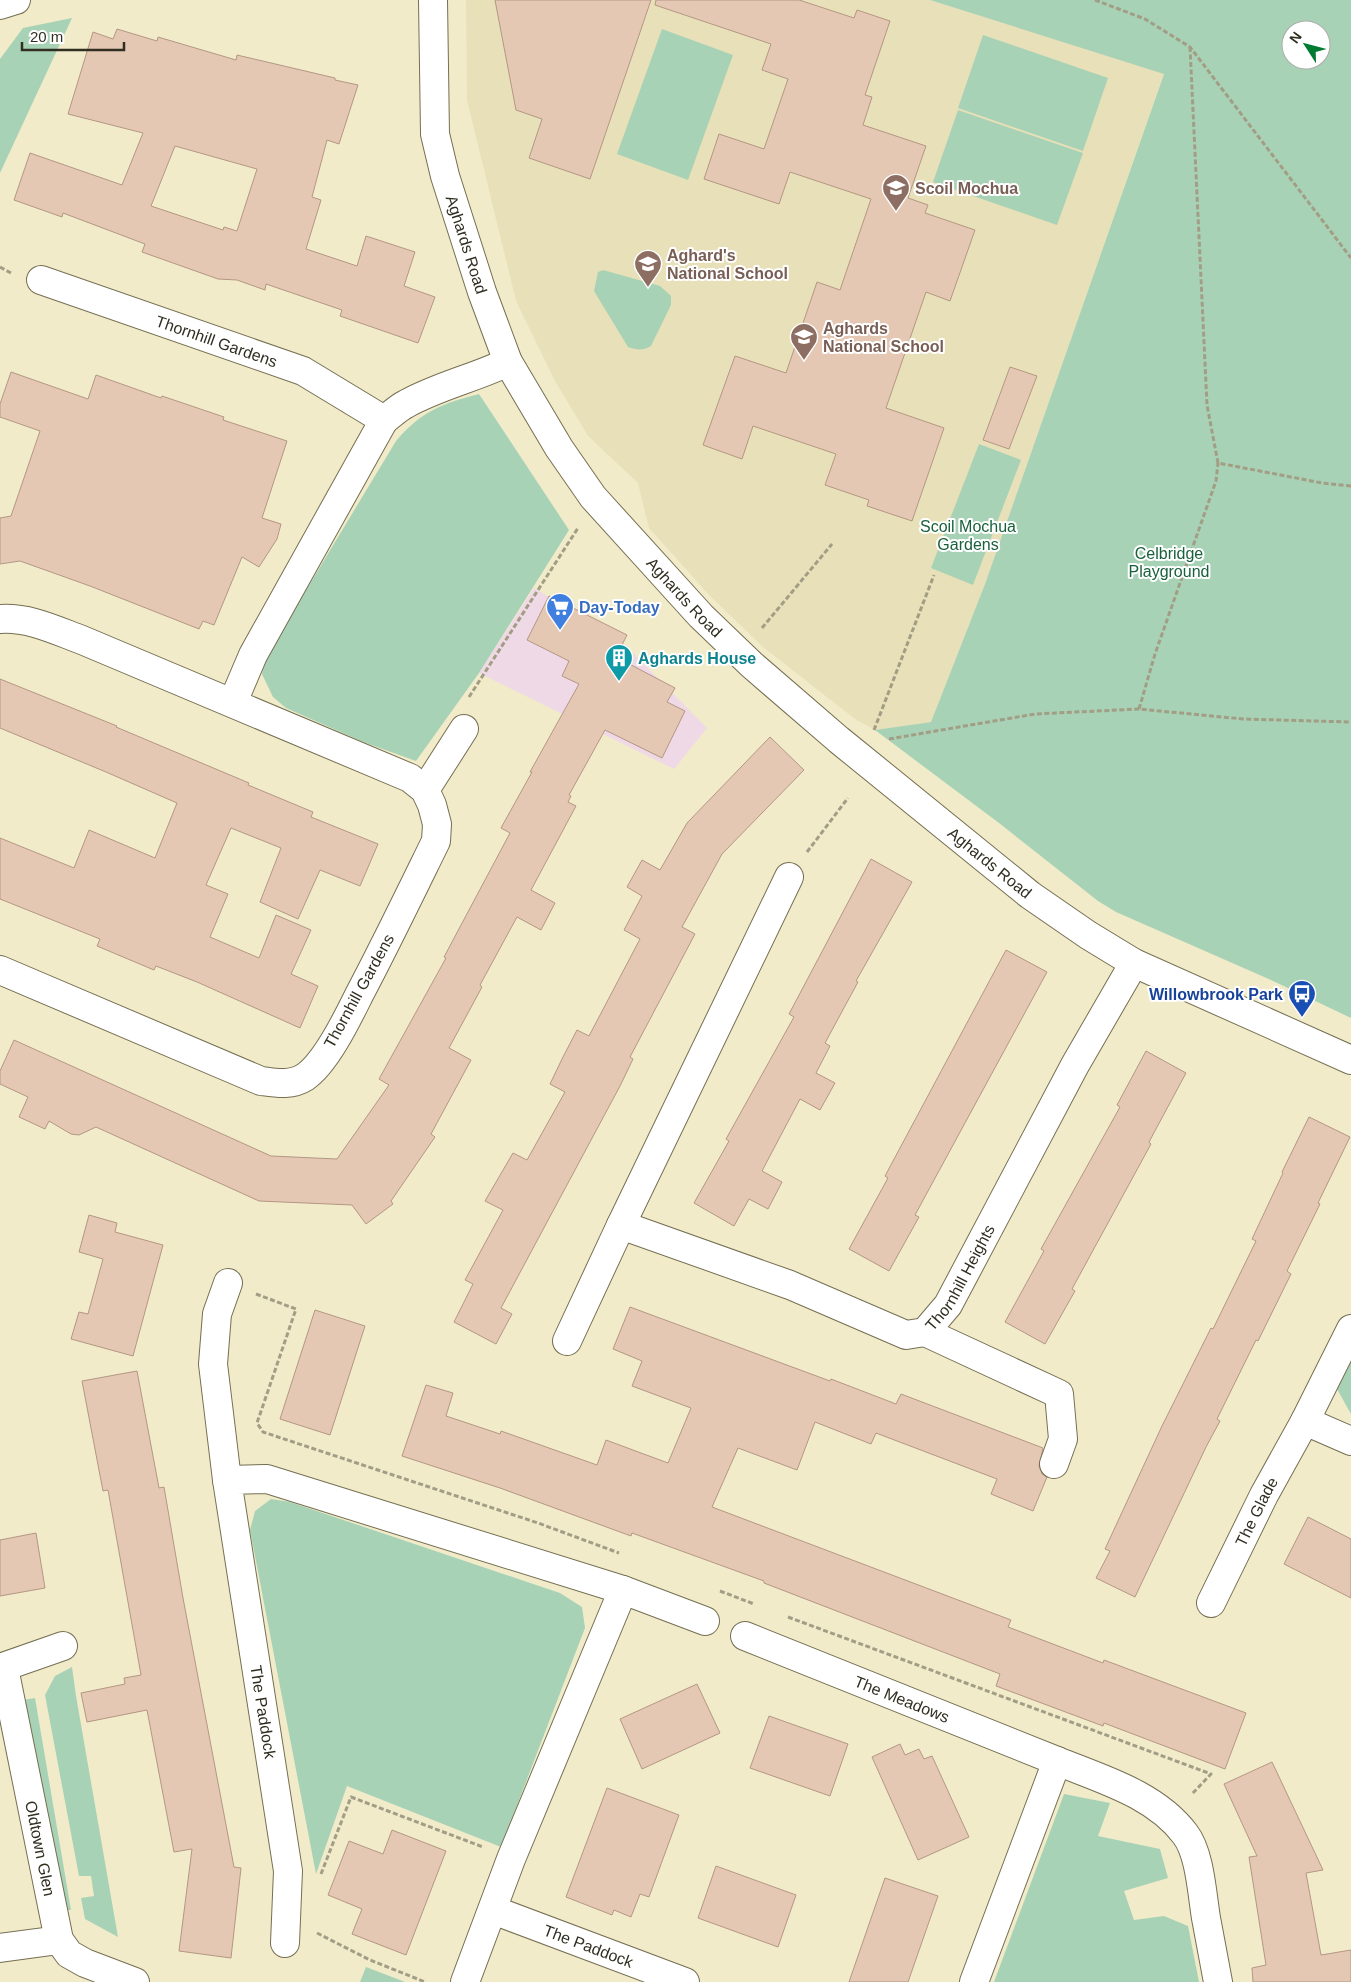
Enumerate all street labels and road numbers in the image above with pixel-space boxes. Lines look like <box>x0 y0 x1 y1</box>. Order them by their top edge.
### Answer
street label: Aghards Road <box>443 193 490 296</box>
street label: Thornhill Gardens <box>154 312 280 370</box>
street label: Aghards Road <box>644 554 726 640</box>
street label: Aghards Road <box>945 824 1035 901</box>
street label: Thornhill Gardens <box>321 931 397 1051</box>
street label: Thornhill Heights <box>922 1222 998 1334</box>
street label: The Glade <box>1232 1474 1281 1549</box>
street label: The Paddock <box>247 1664 279 1761</box>
street label: The Meadows <box>852 1672 952 1725</box>
street label: Oldtown Glen <box>23 1799 58 1898</box>
street label: The Paddock <box>541 1921 637 1971</box>

